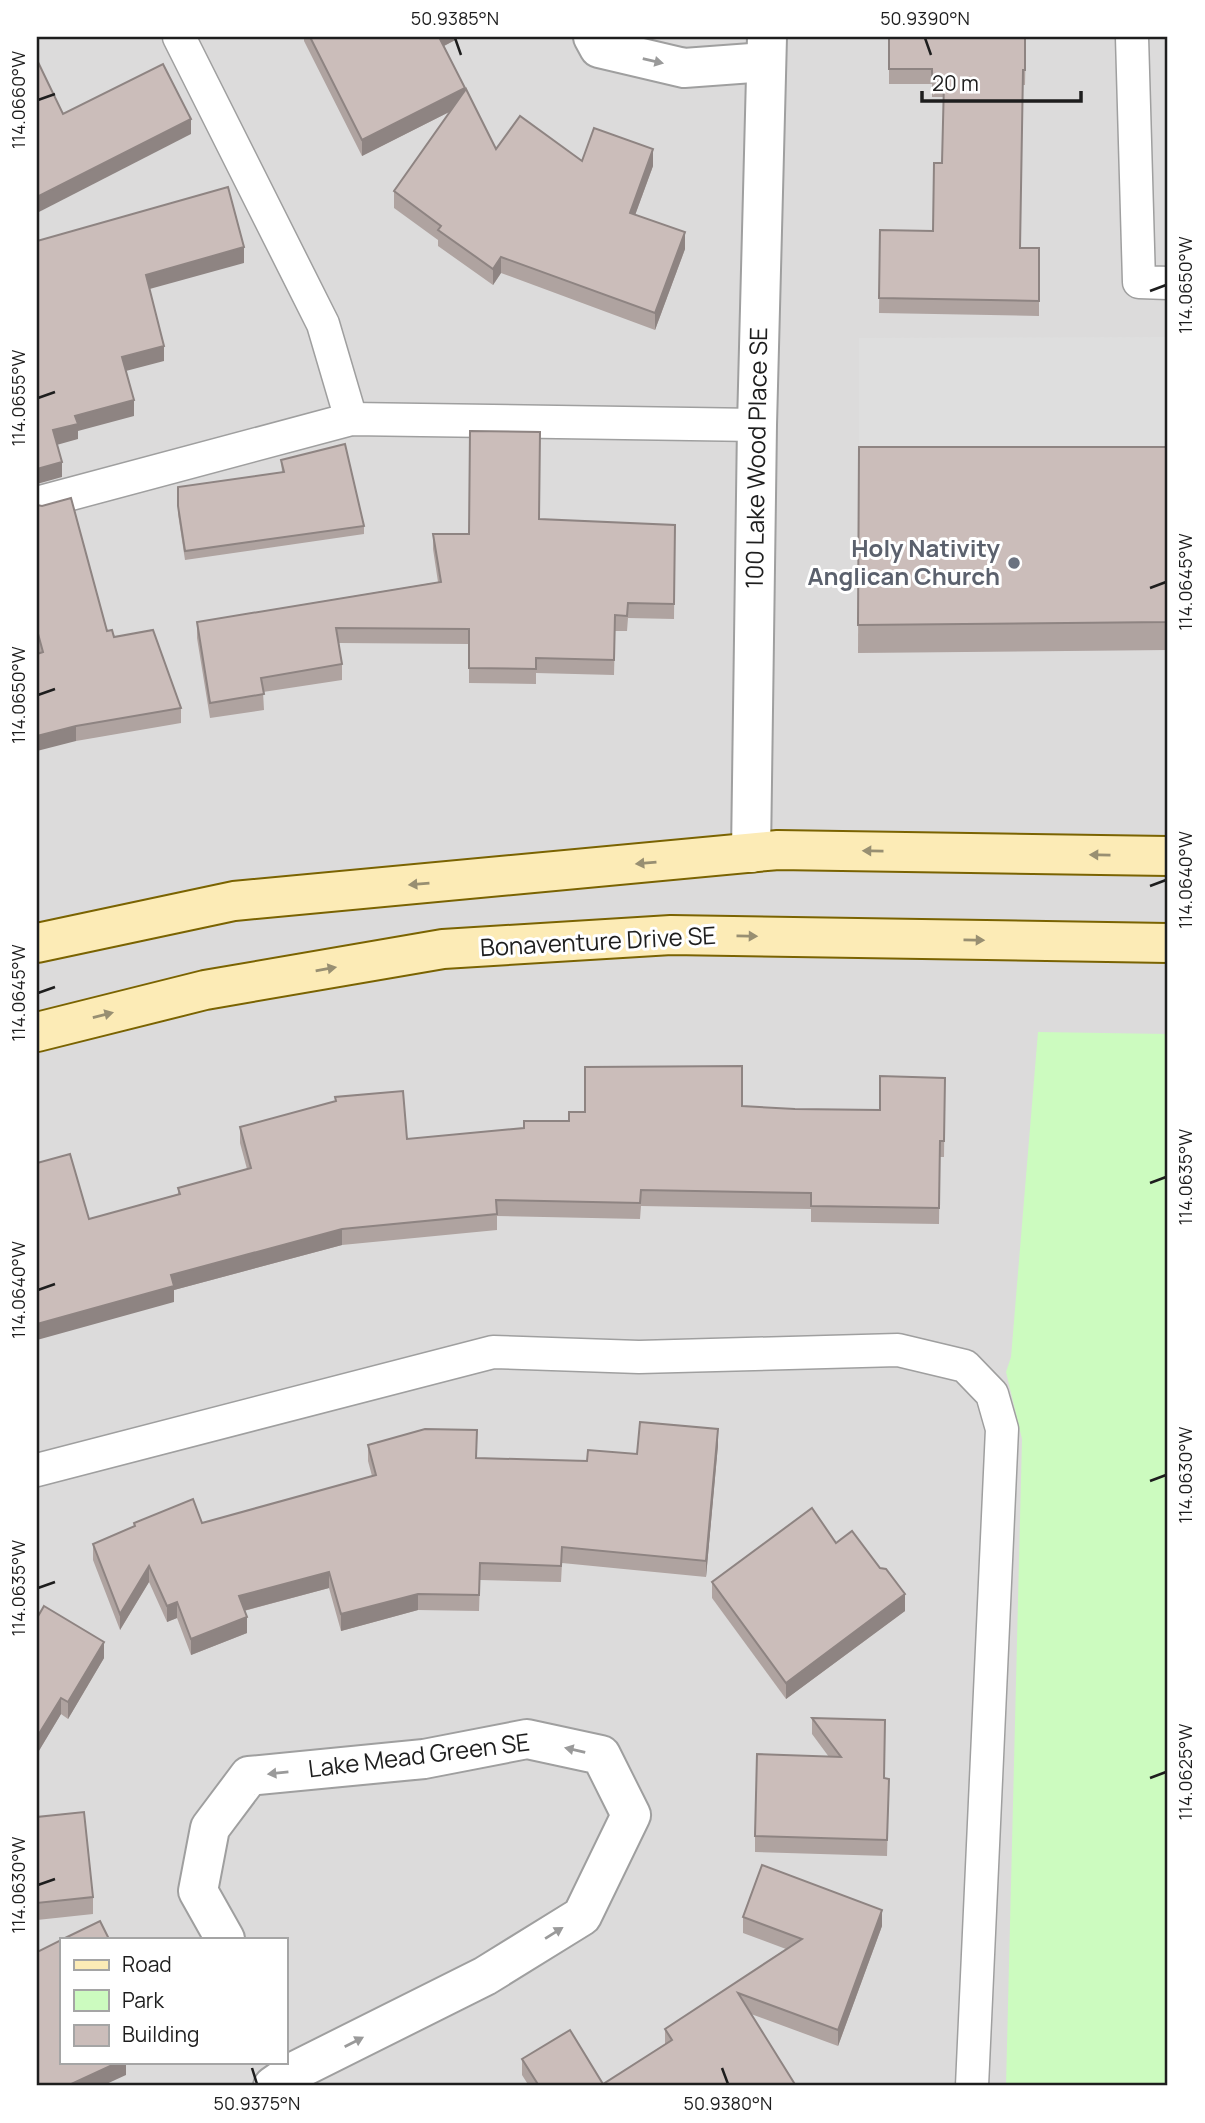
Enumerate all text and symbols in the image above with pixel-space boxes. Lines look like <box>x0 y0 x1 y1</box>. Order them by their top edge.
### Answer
text: 50.9385°N <box>411 6 499 30</box>
text: 50.9390°N <box>880 6 970 30</box>
text: 114.0660°W <box>6 51 30 149</box>
one-way arrow <box>642 55 664 66</box>
scale bar <box>922 60 1081 104</box>
text: 20 m <box>932 69 979 97</box>
text: 114.0650°W <box>1173 236 1197 334</box>
street label: 100 Lake Wood Place SE <box>737 327 774 589</box>
text: 114.0655°W <box>6 349 30 446</box>
place label: Holy Nativity Anglican Church <box>807 531 1001 592</box>
text: 114.0645°W <box>1173 533 1197 630</box>
marker: Holy Nativity Anglican Church <box>1006 555 1022 571</box>
text: 114.0650°W <box>6 646 30 744</box>
text: 114.0640°W <box>1173 831 1197 929</box>
one-way arrow <box>861 846 883 857</box>
one-way arrow <box>1089 849 1111 861</box>
one-way arrow <box>634 858 656 869</box>
one-way arrow <box>408 879 430 890</box>
street label: Bonaventure Drive SE <box>479 918 717 963</box>
one-way arrow <box>736 930 758 942</box>
one-way arrow <box>964 934 986 946</box>
text: 114.0645°W <box>6 944 30 1041</box>
one-way arrow <box>315 963 337 974</box>
one-way arrow <box>92 1009 114 1020</box>
text: 114.0635°W <box>1173 1129 1197 1225</box>
text: 114.0640°W <box>6 1241 30 1339</box>
text: 114.0630°W <box>1173 1426 1197 1523</box>
text: 114.0635°W <box>6 1540 30 1636</box>
text: 114.0625°W <box>1173 1724 1197 1820</box>
street label: Lake Mead Green SE <box>306 1725 531 1784</box>
one-way arrow <box>564 1744 586 1755</box>
one-way arrow <box>267 1767 289 1778</box>
text: 114.0630°W <box>6 1836 30 1933</box>
one-way arrow <box>545 1927 564 1940</box>
legend <box>60 1938 287 2064</box>
text: Road <box>122 1950 172 1978</box>
text: Park <box>122 1986 164 2014</box>
text: Building <box>122 2020 199 2048</box>
one-way arrow <box>345 2036 365 2048</box>
text: 50.9375°N <box>214 2091 300 2115</box>
text: 50.9380°N <box>684 2091 772 2115</box>

